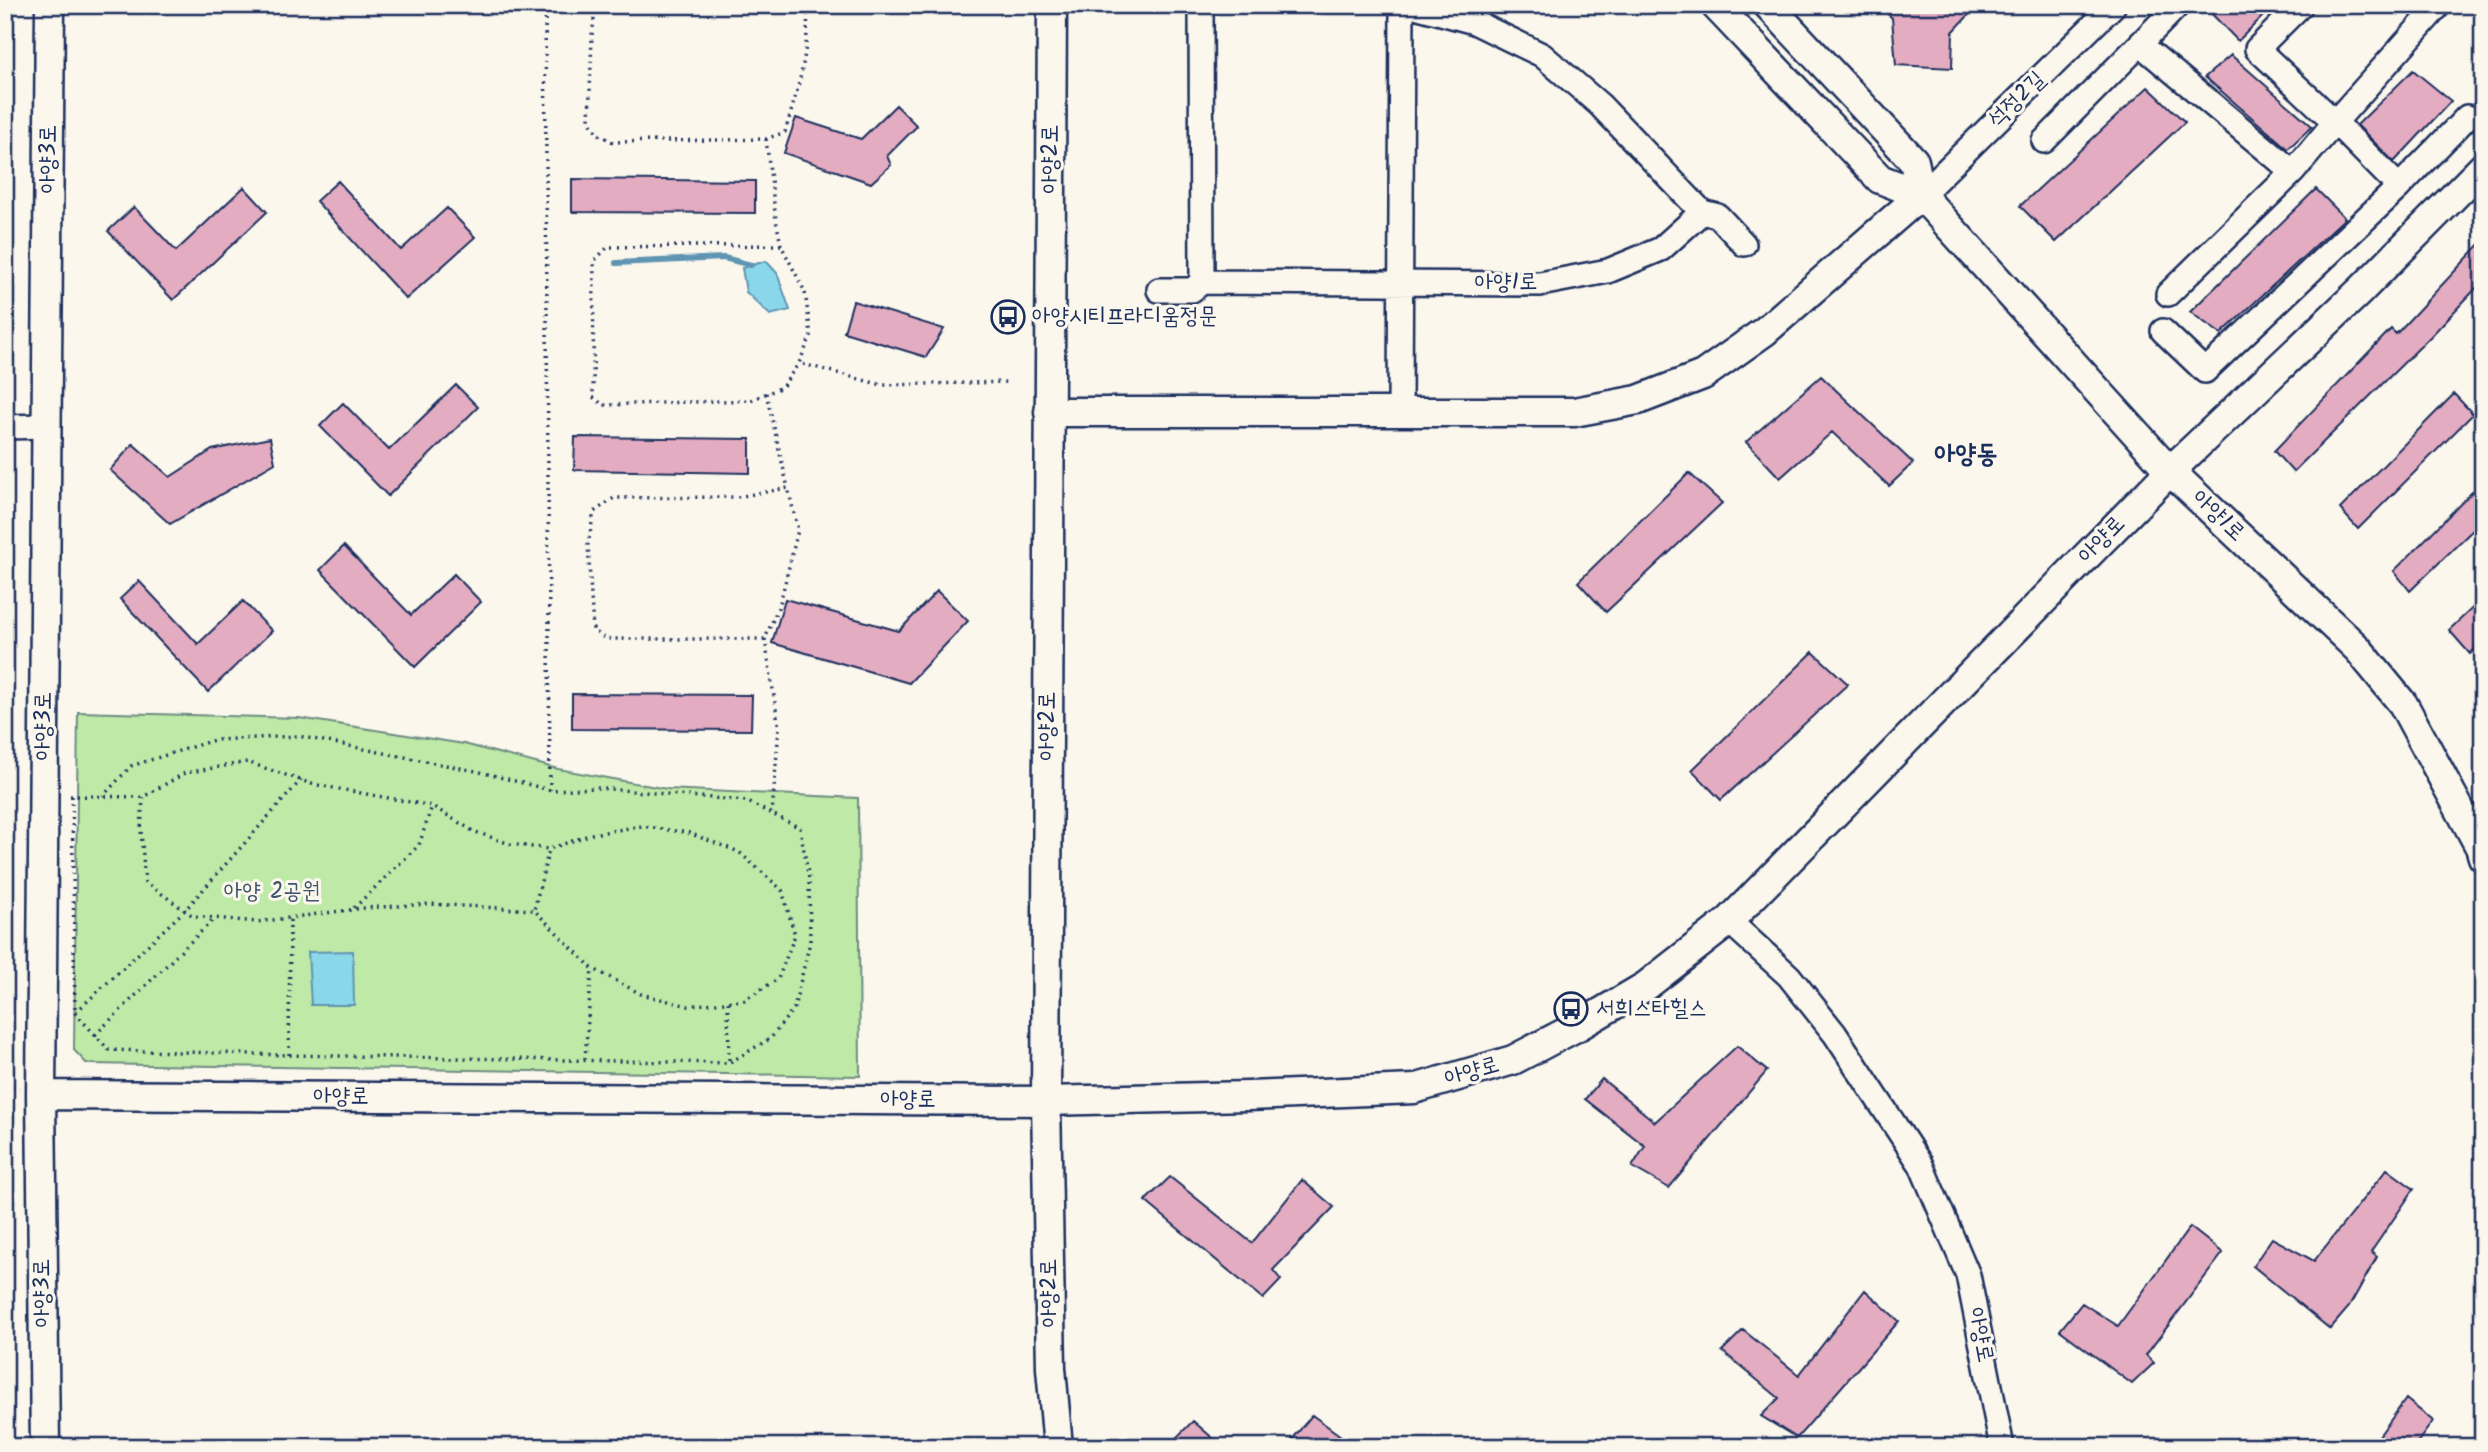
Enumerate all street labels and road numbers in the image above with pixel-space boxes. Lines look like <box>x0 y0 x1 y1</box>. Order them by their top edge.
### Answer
street label: 석정2길 <box>1980 63 2054 137</box>
street label: 아양3로 <box>31 125 67 193</box>
street label: 아양2로 <box>1033 125 1069 193</box>
street label: 아양1로 <box>1474 264 1538 302</box>
street label: 아양1로 <box>2183 481 2253 551</box>
street label: 아양로 <box>2070 508 2134 572</box>
street label: 아양3로 <box>26 692 62 760</box>
street label: 아양2로 <box>1030 692 1066 760</box>
street label: 아양로 <box>1440 1047 1504 1097</box>
street label: 아양로 <box>313 1079 369 1115</box>
street label: 아양로 <box>880 1082 936 1118</box>
street label: 아양3로 <box>24 1258 62 1328</box>
street label: 아양2로 <box>1031 1258 1069 1328</box>
street label: 아양로 <box>1957 1304 2003 1366</box>

